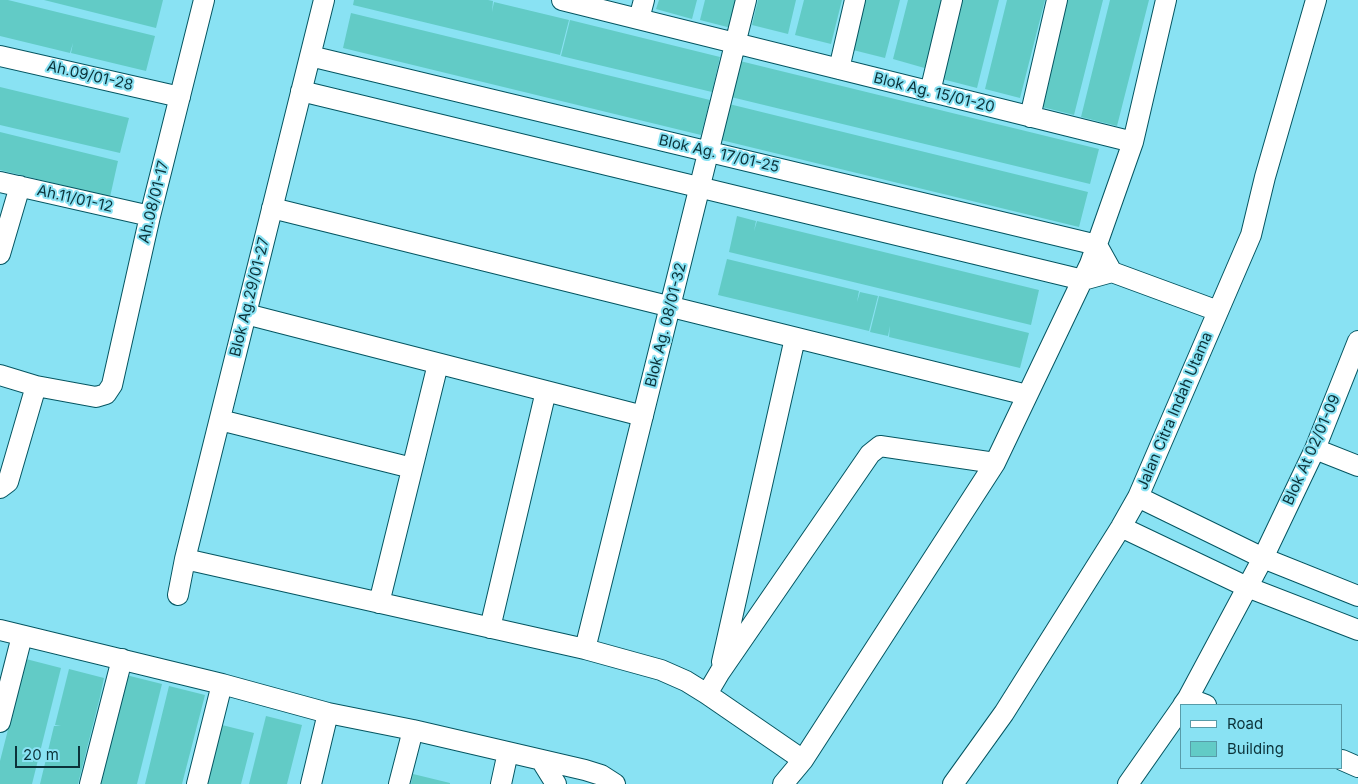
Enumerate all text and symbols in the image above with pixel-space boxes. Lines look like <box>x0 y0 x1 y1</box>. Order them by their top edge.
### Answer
street label: Ah.09/01-28 <box>45 57 135 95</box>
street label: Blok Ag. 15/01-20 <box>872 69 996 117</box>
street label: Blok Ag. 17/01-25 <box>657 131 781 177</box>
street label: Ah.08/01-17 <box>135 159 173 245</box>
street label: Ah.11/01-12 <box>35 182 115 216</box>
street label: Blok Ag.29/01-27 <box>226 236 274 358</box>
street label: Blok Ag. 08/01-32 <box>642 261 690 389</box>
street label: Jalan Citra Indah Utama <box>1134 329 1216 493</box>
street label: Blok At 02/01-09 <box>1280 392 1344 508</box>
legend <box>1180 704 1343 769</box>
text: Road <box>1227 714 1263 733</box>
scale bar <box>18 736 82 768</box>
text: Building <box>1227 739 1284 758</box>
text: 20 m <box>23 745 59 764</box>

